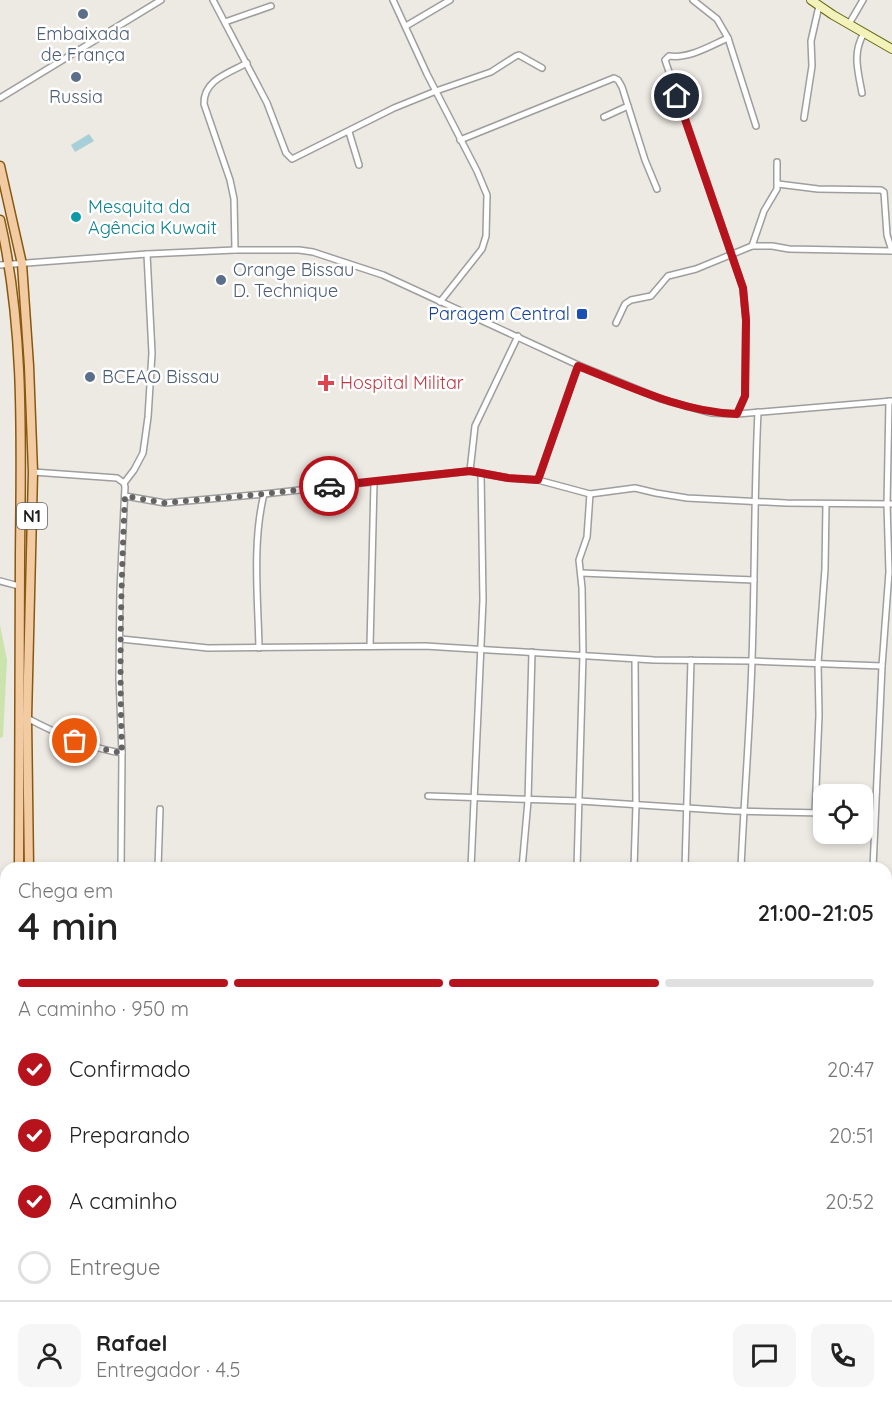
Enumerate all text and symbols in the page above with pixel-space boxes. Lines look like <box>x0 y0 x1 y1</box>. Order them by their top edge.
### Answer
marker: Embaixada de França <box>76 7 90 21</box>
place label: Embaixada de França <box>36 22 130 66</box>
marker: Russia <box>69 70 83 84</box>
pin <box>651 70 702 121</box>
icon: home <box>660 79 693 112</box>
place label: Russia <box>49 85 103 108</box>
place label: Mesquita da Agência Kuwait <box>88 195 217 239</box>
marker: Mesquita da Agência Kuwait <box>69 210 83 224</box>
place label: Orange Bissau D. Technique <box>233 258 354 302</box>
marker: Orange Bissau D. Technique <box>214 273 228 287</box>
place label: Paragem Central <box>428 302 570 325</box>
marker: Paragem Central <box>575 307 589 321</box>
place label: BCEAO Bissau <box>102 365 220 388</box>
marker: BCEAO Bissau <box>83 370 97 384</box>
place label: Hospital Militar <box>340 371 464 394</box>
marker: Hospital Militar <box>317 374 335 392</box>
courier <box>299 456 359 516</box>
icon: car <box>313 470 346 503</box>
road number: N1 <box>17 503 47 529</box>
pin <box>49 715 100 766</box>
icon: bag <box>58 724 91 757</box>
map controls <box>813 784 873 844</box>
button: locate <box>813 784 873 844</box>
text: Chega em <box>18 878 113 903</box>
text: 21:00–21:05 <box>758 899 874 927</box>
text: 4 min <box>18 901 119 950</box>
text: A caminho · 950 m <box>18 996 189 1021</box>
icon: check <box>18 1053 51 1086</box>
text: Confirmado <box>69 1055 190 1083</box>
text: 20:47 <box>827 1057 874 1082</box>
icon: check <box>18 1119 51 1152</box>
text: Preparando <box>69 1121 190 1149</box>
text: 20:51 <box>829 1123 874 1148</box>
icon: check <box>18 1185 51 1218</box>
text: A caminho <box>69 1187 177 1215</box>
text: 20:52 <box>825 1189 874 1214</box>
text: Entregue <box>69 1253 160 1281</box>
button: person <box>18 1324 81 1387</box>
button: chat <box>733 1324 796 1387</box>
button: phone <box>811 1324 874 1387</box>
text: Rafael <box>96 1329 167 1357</box>
text: Entregador · 4.5 <box>96 1357 240 1382</box>

